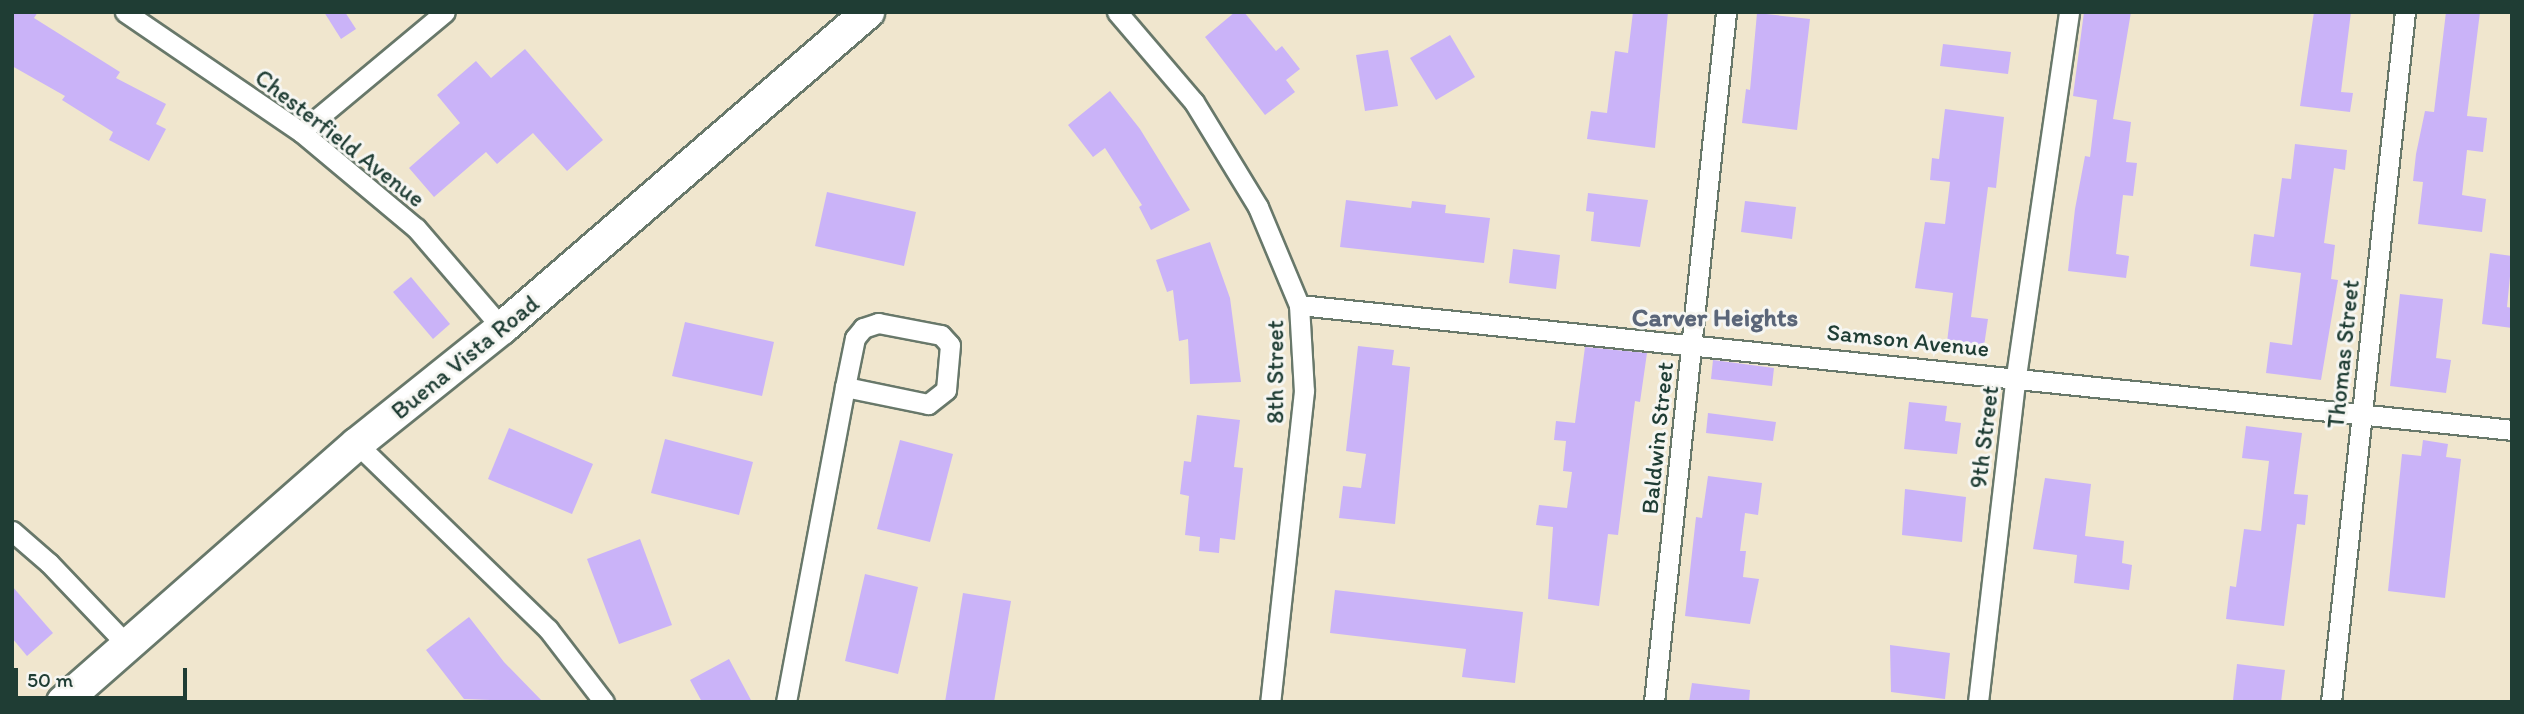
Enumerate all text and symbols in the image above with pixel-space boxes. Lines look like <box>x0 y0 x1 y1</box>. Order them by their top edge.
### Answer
street label: Chesterfield Avenue <box>249 63 431 213</box>
street label: Thomas Street <box>2321 278 2365 430</box>
street label: Buena Vista Road <box>386 289 544 425</box>
district label: Carver Heights <box>1632 302 1798 334</box>
street label: Samson Avenue <box>1825 317 1991 363</box>
street label: 8th Street <box>1261 320 1289 424</box>
street label: Baldwin Street <box>1635 361 1679 515</box>
street label: 9th Street <box>1963 384 2005 490</box>
scale bar <box>18 654 191 698</box>
text: 50 m <box>27 667 73 692</box>

